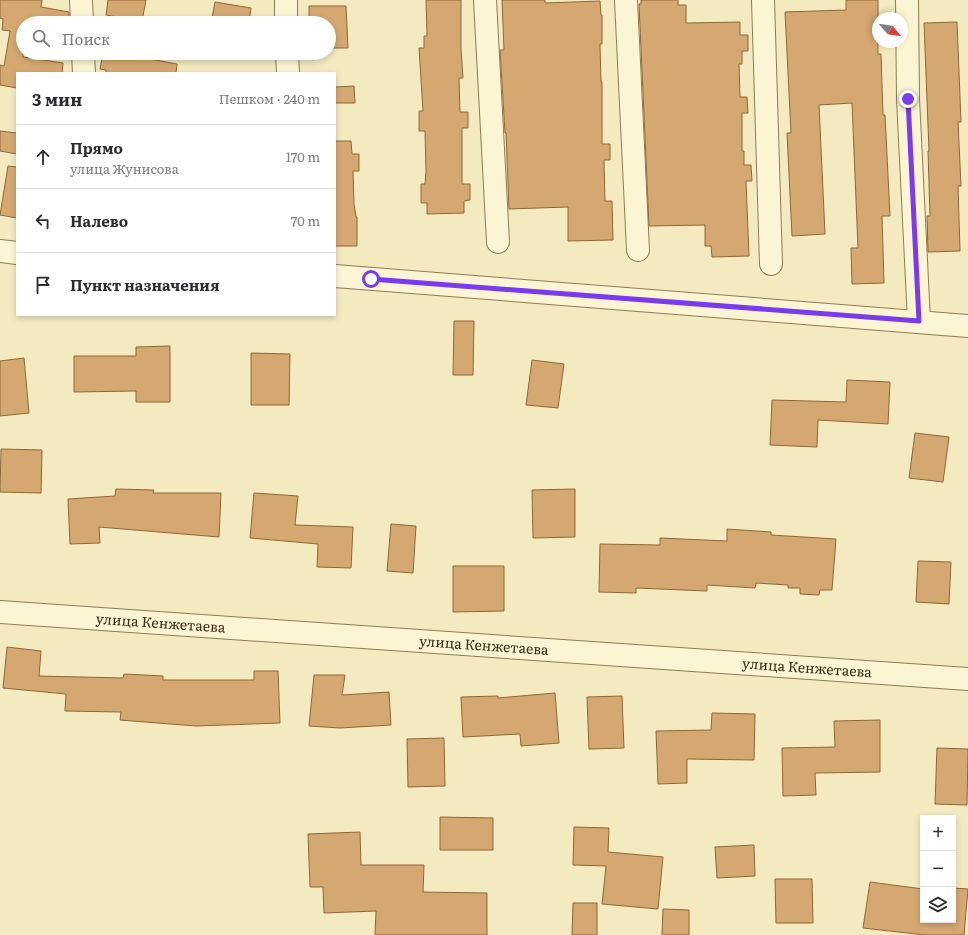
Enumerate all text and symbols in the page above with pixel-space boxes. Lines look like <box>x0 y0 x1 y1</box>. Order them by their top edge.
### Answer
north arrow <box>872 12 908 48</box>
search box <box>16 16 336 60</box>
icon: search <box>30 27 52 49</box>
text: Поиск <box>62 27 110 50</box>
text: 3 мин <box>32 86 82 111</box>
text: Пешком · 240 m <box>219 89 320 108</box>
route end <box>899 90 917 108</box>
text: Прямо <box>70 136 123 159</box>
icon: ahead <box>32 146 54 168</box>
text: 170 m <box>286 147 320 166</box>
text: улица Жунисова <box>70 159 179 178</box>
text: Налево <box>70 209 128 232</box>
icon: left <box>32 210 54 232</box>
text: 70 m <box>291 211 320 230</box>
route start <box>362 270 380 288</box>
text: Пункт назначения <box>70 273 220 296</box>
icon: arrive <box>32 274 54 296</box>
street label: улица Кенжетаева <box>95 608 227 637</box>
street label: улица Кенжетаева <box>418 630 550 659</box>
street label: улица Кенжетаева <box>742 652 873 681</box>
map controls <box>920 815 956 923</box>
button: + <box>920 815 956 851</box>
button: − <box>920 851 956 887</box>
button: layers <box>920 887 956 923</box>

